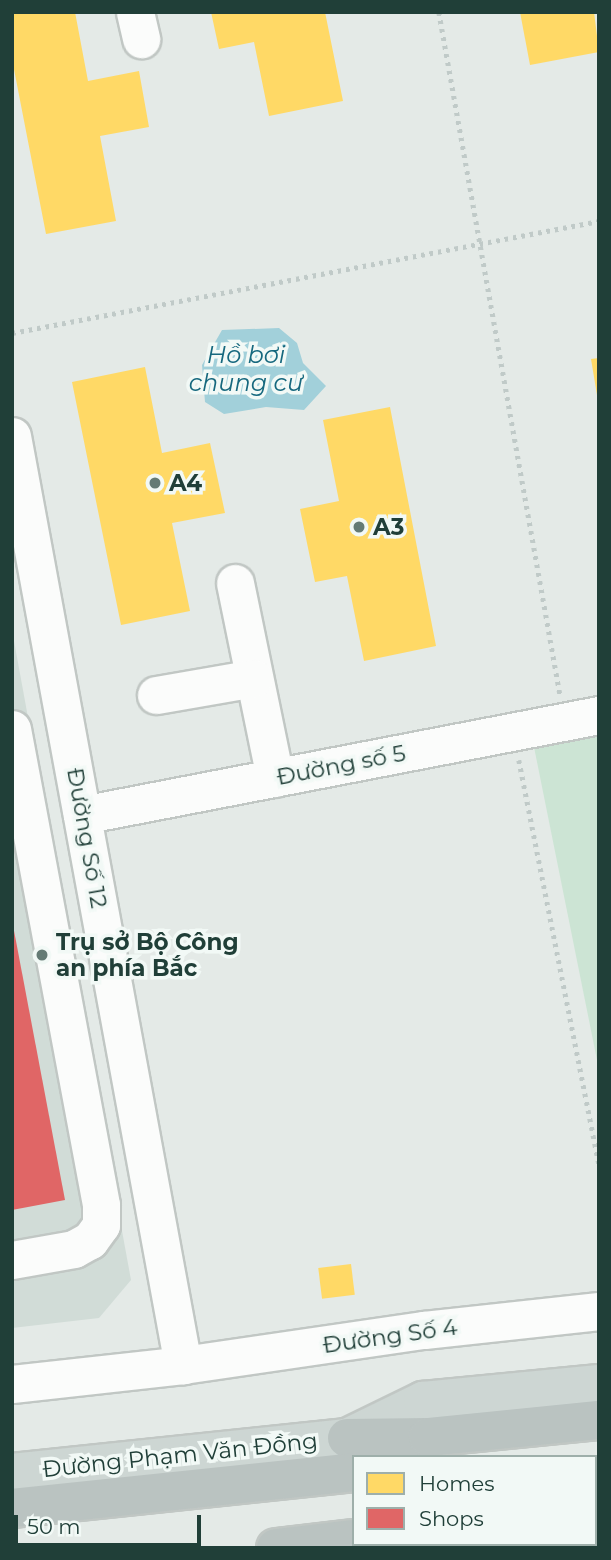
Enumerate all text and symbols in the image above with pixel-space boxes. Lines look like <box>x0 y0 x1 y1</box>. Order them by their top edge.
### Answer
water label: Hồ bơi chung cư <box>189 341 303 397</box>
place label: A4 <box>169 469 202 497</box>
marker: A4 <box>147 475 163 491</box>
place label: A3 <box>373 513 404 541</box>
marker: A3 <box>351 519 367 535</box>
street label: Đường số 5 <box>274 739 408 791</box>
street label: Đường Số 12 <box>61 766 113 910</box>
place label: Trụ sở Bộ Công an phía Bắc <box>56 928 238 982</box>
marker: Trụ sở Bộ Công an phía Bắc <box>34 947 50 963</box>
street label: Đường Số 4 <box>321 1313 459 1359</box>
street label: Đường Phạm Văn Đồng <box>41 1427 319 1483</box>
legend <box>352 1455 597 1546</box>
text: Homes <box>419 1471 494 1496</box>
scale bar <box>18 1500 205 1544</box>
text: Shops <box>419 1506 484 1531</box>
text: 50 m <box>27 1514 81 1539</box>

